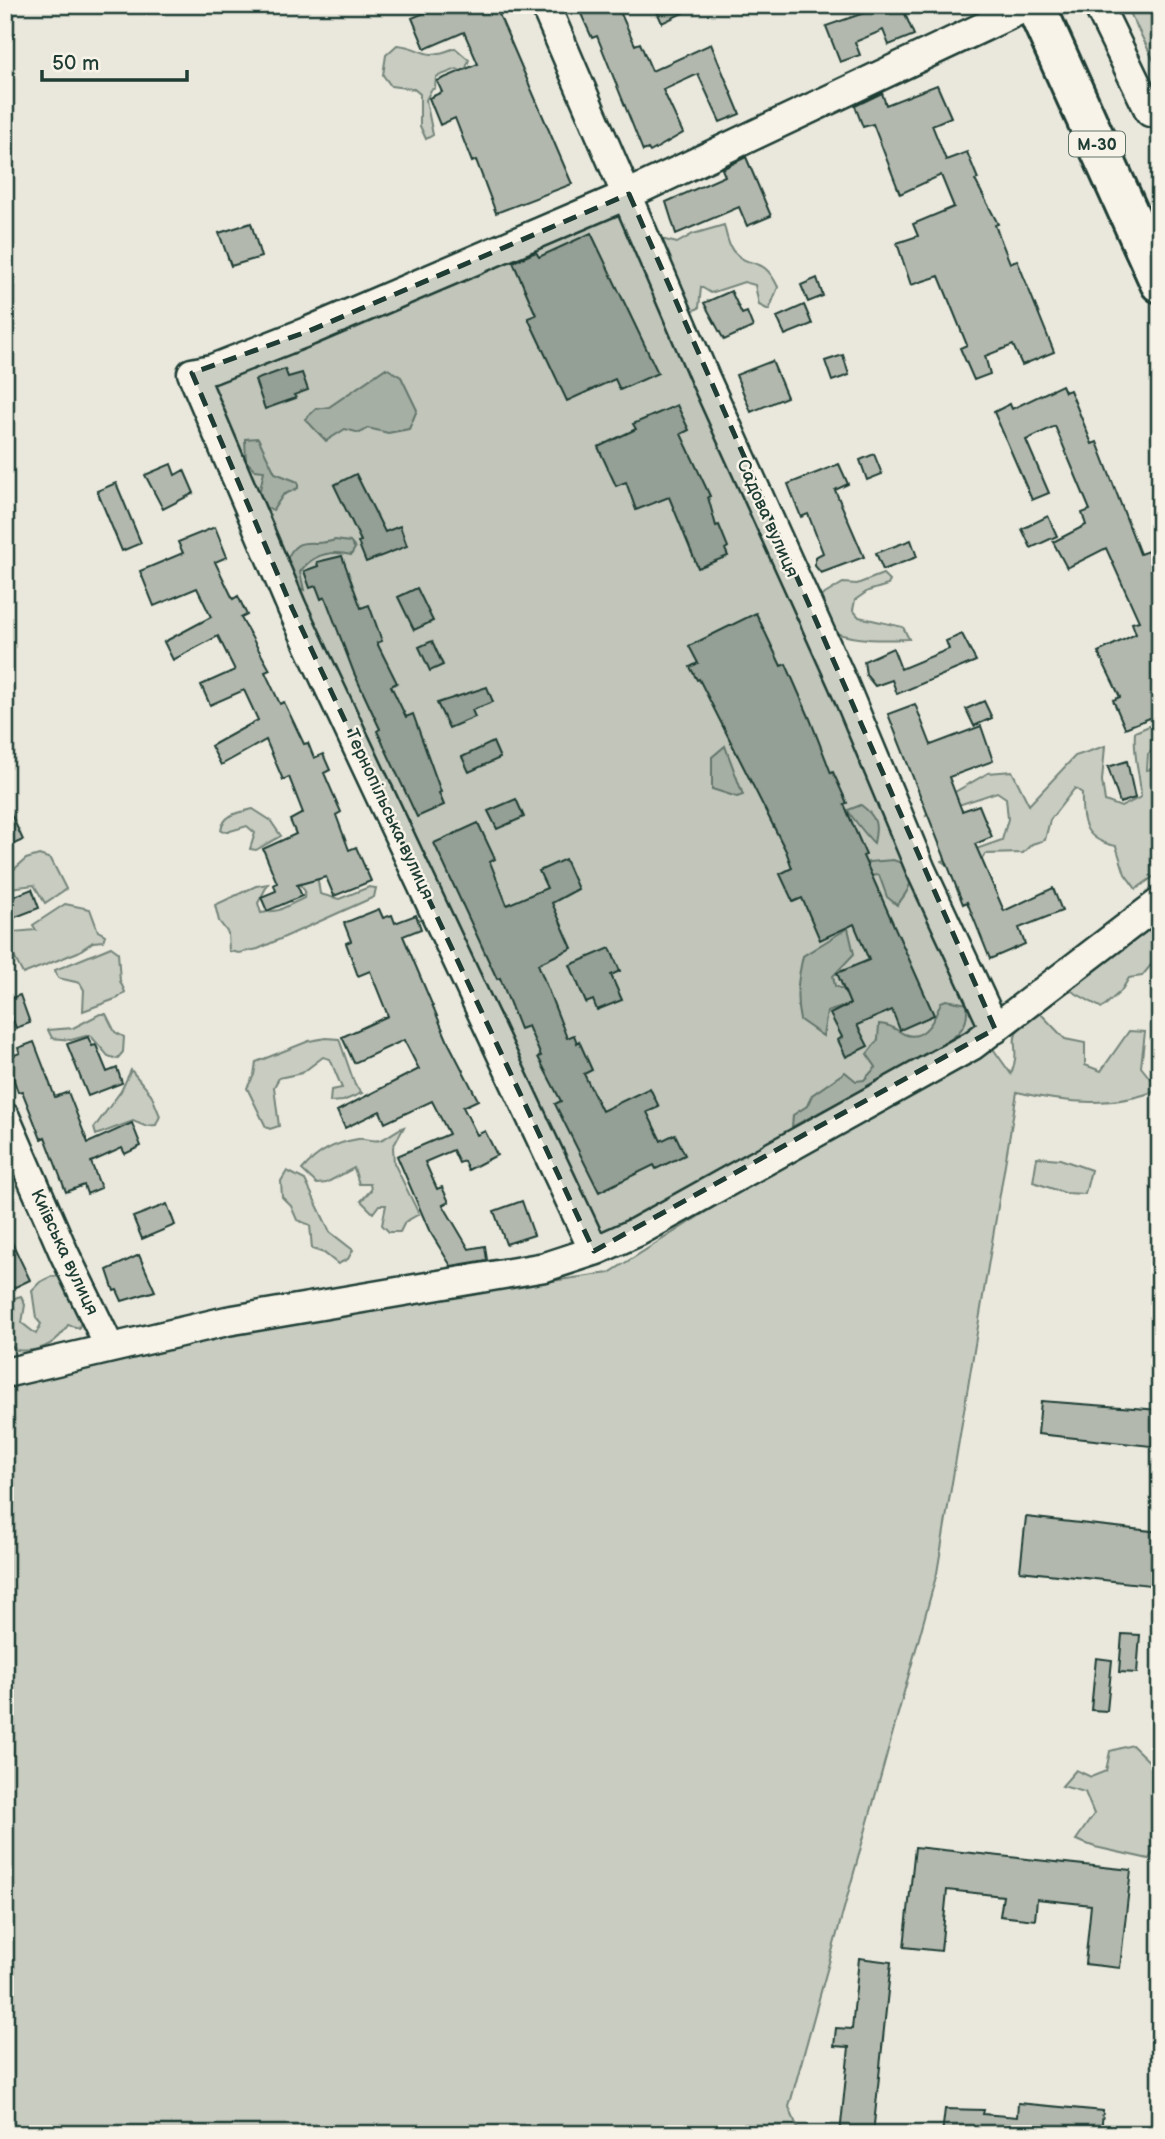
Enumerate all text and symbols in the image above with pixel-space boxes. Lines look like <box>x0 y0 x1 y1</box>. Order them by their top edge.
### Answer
scale bar <box>42 38 187 82</box>
text: 50 m <box>52 51 99 76</box>
road number: М-30 <box>1069 132 1125 156</box>
street label: Садова вулиця <box>732 456 803 580</box>
street label: Тернопільська вулиця <box>341 726 438 903</box>
street label: Київська вулиця <box>26 1186 103 1318</box>

